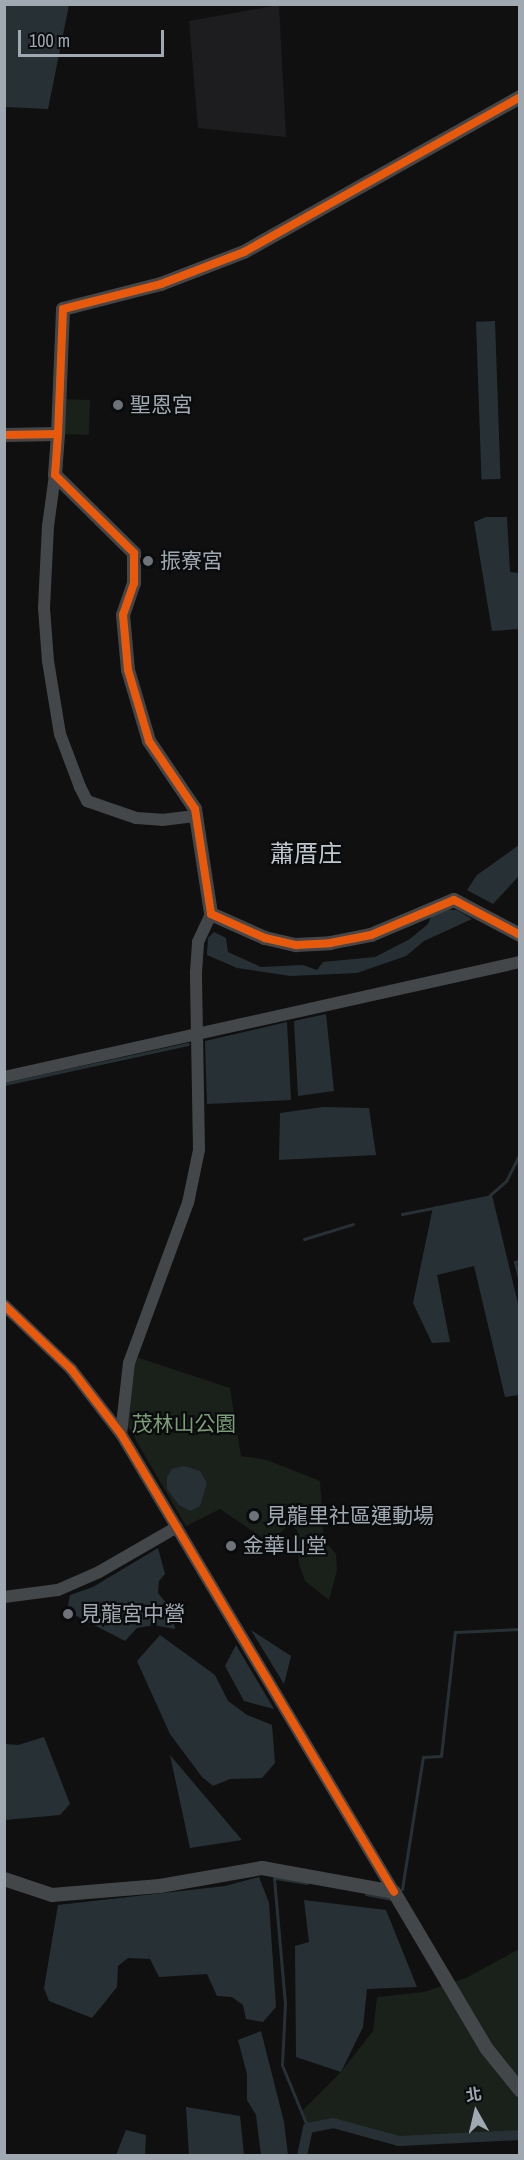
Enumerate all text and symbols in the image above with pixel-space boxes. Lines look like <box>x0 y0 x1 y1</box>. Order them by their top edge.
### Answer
scale bar <box>21 18 166 56</box>
text: 100 m <box>29 28 70 53</box>
place label: 聖恩宮 <box>130 392 193 418</box>
marker: 聖恩宮 <box>111 398 125 412</box>
place label: 振寮宮 <box>160 548 223 574</box>
marker: 振寮宮 <box>141 554 155 568</box>
district label: 蕭厝庄 <box>270 840 342 868</box>
park label: 茂林山公園 <box>132 1411 236 1437</box>
place label: 見龍里社區運動場 <box>266 1503 434 1529</box>
marker: 見龍里社區運動場 <box>247 1509 261 1523</box>
place label: 金華山堂 <box>243 1533 327 1559</box>
marker: 金華山堂 <box>224 1539 238 1553</box>
place label: 見龍宮中營 <box>80 1601 185 1627</box>
marker: 見龍宮中營 <box>61 1607 75 1621</box>
north arrow <box>446 2082 506 2142</box>
text: 北 <box>464 2082 483 2106</box>

